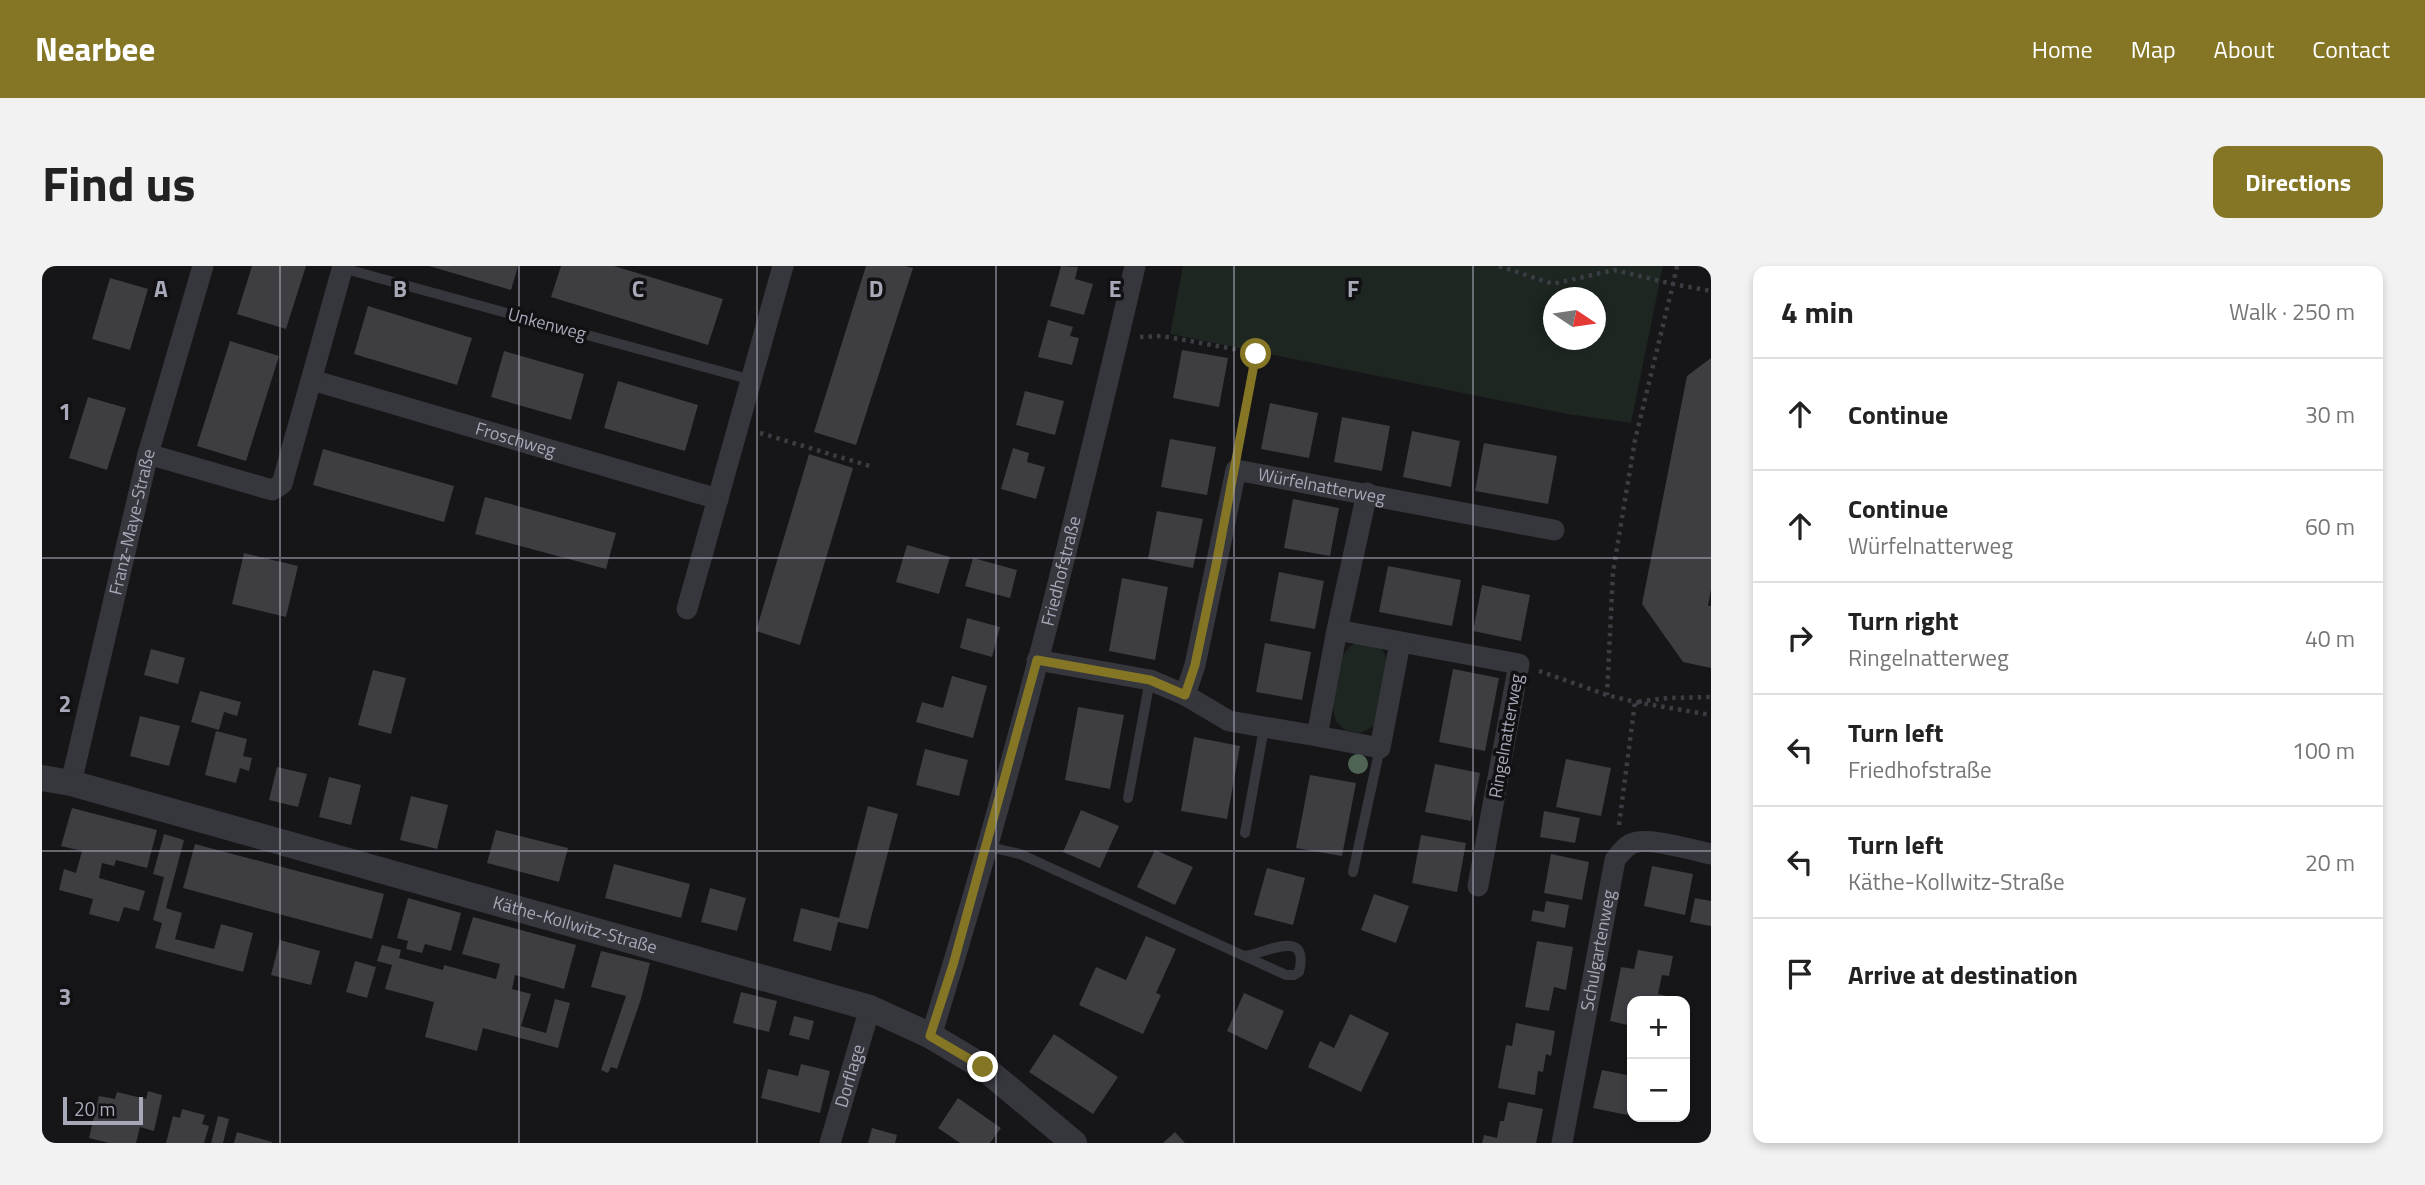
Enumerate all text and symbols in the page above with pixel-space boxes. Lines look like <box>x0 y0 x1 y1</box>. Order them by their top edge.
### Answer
text: Nearbee <box>35 24 155 74</box>
text: Home <box>2032 31 2093 67</box>
text: Map <box>2131 31 2176 67</box>
text: About <box>2214 31 2274 67</box>
text: Contact <box>2312 31 2390 67</box>
text: Find us <box>42 145 196 220</box>
button: Directions <box>2213 146 2383 218</box>
text: A <box>154 271 168 306</box>
text: B <box>393 271 407 306</box>
text: C <box>632 271 644 306</box>
text: D <box>869 271 883 306</box>
text: E <box>1109 271 1121 306</box>
text: F <box>1347 271 1359 306</box>
north arrow <box>1543 287 1606 350</box>
text: 4 min <box>1781 289 1854 335</box>
text: Walk · 250 m <box>2229 294 2355 329</box>
street label: Unkenweg <box>505 300 589 347</box>
route start <box>1240 338 1271 369</box>
text: 1 <box>59 394 71 429</box>
icon: ahead <box>1781 395 1819 433</box>
text: Continue <box>1848 395 1948 434</box>
text: 30 m <box>2305 397 2355 432</box>
street label: Froschweg <box>472 415 559 464</box>
street label: Franz-Maye-Straße <box>101 446 162 598</box>
street label: Würfelnatterweg <box>1256 460 1388 511</box>
text: Continue <box>1848 489 1948 528</box>
icon: ahead <box>1781 507 1819 545</box>
text: 60 m <box>2305 509 2355 544</box>
street label: Friedhofstraße <box>1034 513 1088 629</box>
text: Würfelnatterweg <box>1848 528 2013 563</box>
text: Turn right <box>1848 601 1959 640</box>
icon: right <box>1781 619 1819 657</box>
text: 40 m <box>2305 621 2355 656</box>
text: Ringelnatterweg <box>1848 640 2009 675</box>
street label: Ringelnatterweg <box>1481 672 1530 800</box>
text: 2 <box>59 686 71 721</box>
text: Turn left <box>1848 713 1943 752</box>
icon: left <box>1781 731 1819 769</box>
text: 100 m <box>2292 733 2355 768</box>
text: Friedhofstraße <box>1848 752 1992 787</box>
text: Turn left <box>1848 825 1943 864</box>
icon: left <box>1781 843 1819 881</box>
text: 20 m <box>2305 845 2355 880</box>
text: Käthe-Kollwitz-Straße <box>1848 864 2065 899</box>
street label: Käthe-Kollwitz-Straße <box>490 888 660 960</box>
street label: Schulgartenweg <box>1573 888 1622 1013</box>
icon: arrive <box>1781 955 1819 993</box>
text: Arrive at destination <box>1848 955 2078 994</box>
text: 3 <box>59 979 71 1014</box>
map controls <box>1627 996 1690 1122</box>
button: + <box>1627 996 1690 1059</box>
street label: Dorflage <box>827 1041 872 1111</box>
route end <box>967 1051 998 1082</box>
button: − <box>1627 1059 1690 1122</box>
scale bar <box>63 1094 144 1126</box>
text: 20 m <box>74 1094 115 1123</box>

